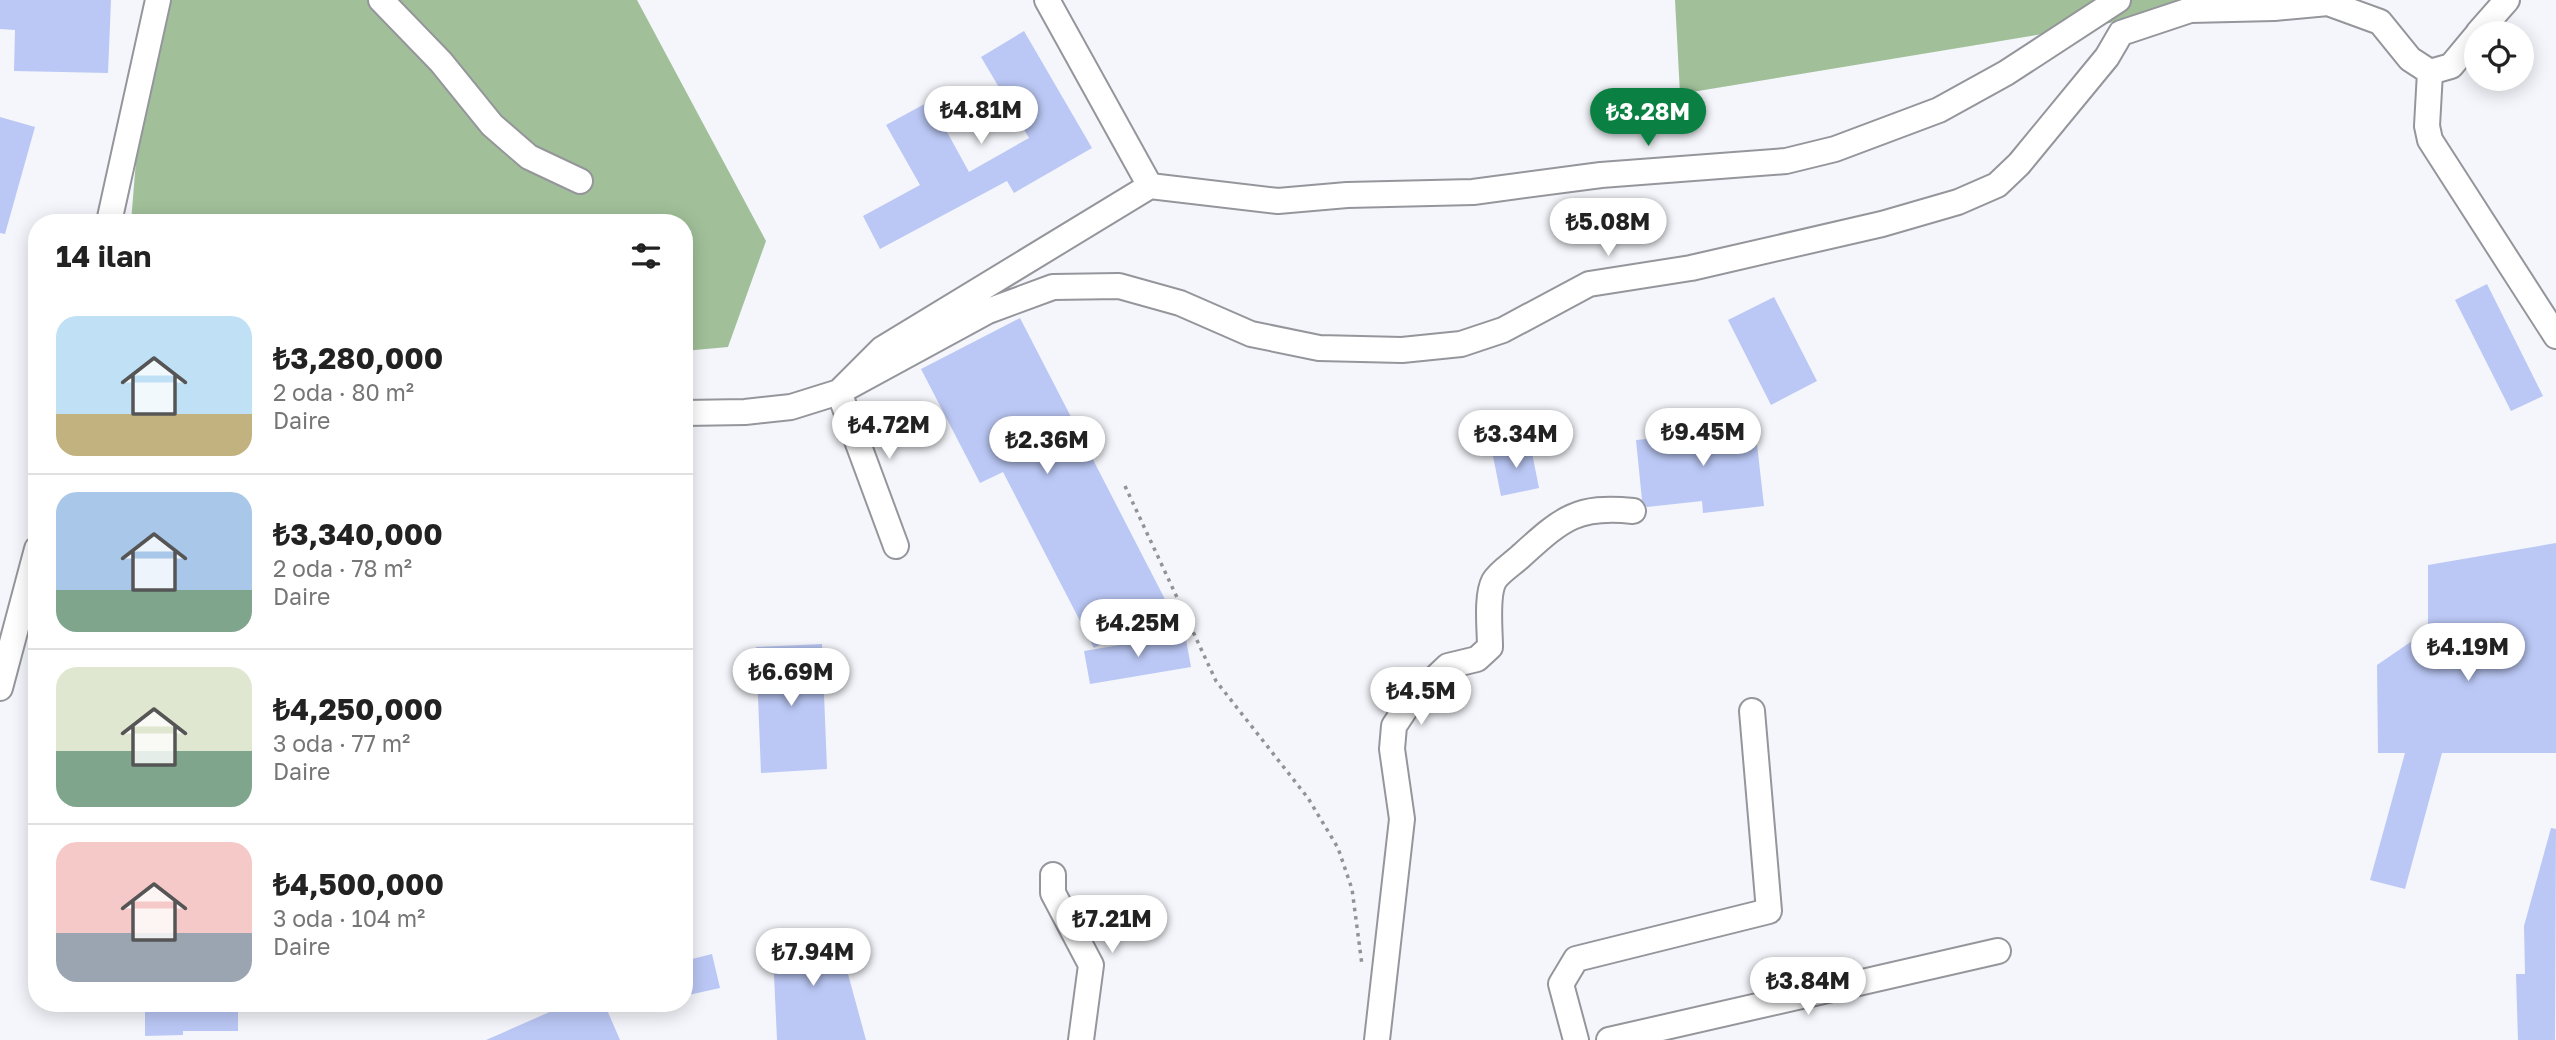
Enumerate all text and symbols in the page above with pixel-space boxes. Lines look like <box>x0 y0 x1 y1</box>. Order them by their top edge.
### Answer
map controls <box>2464 21 2534 91</box>
button: locate <box>2464 21 2534 91</box>
pin: ₺4.81M <box>924 86 1038 146</box>
pin: ₺3.28M <box>1591 88 1705 148</box>
text: ₺4.81M <box>940 95 1022 123</box>
text: ₺3.28M <box>1606 97 1690 125</box>
pin: ₺5.08M <box>1551 198 1665 258</box>
text: ₺5.08M <box>1566 207 1650 235</box>
icon: filters <box>627 237 665 275</box>
text: 14 ilan <box>56 238 152 274</box>
text: ₺3,280,000 <box>273 340 443 376</box>
icon: home <box>112 344 196 428</box>
text: 2 oda · 80 m² <box>273 378 414 406</box>
pin: ₺4.72M <box>832 402 946 461</box>
text: Daire <box>273 406 330 434</box>
pin: ₺9.45M <box>1646 408 1760 468</box>
text: ₺4.72M <box>848 410 930 438</box>
pin: ₺3.34M <box>1459 410 1573 470</box>
pin: ₺2.36M <box>990 416 1104 476</box>
text: ₺9.45M <box>1661 417 1745 445</box>
text: ₺3.34M <box>1474 419 1558 447</box>
text: ₺2.36M <box>1005 425 1089 453</box>
text: ₺3,340,000 <box>273 516 443 552</box>
icon: home <box>112 520 196 604</box>
text: 2 oda · 78 m² <box>273 554 412 582</box>
text: Daire <box>273 582 330 610</box>
pin: ₺4.25M <box>1081 600 1195 659</box>
text: ₺4.25M <box>1096 608 1180 636</box>
pin: ₺4.19M <box>2411 624 2525 683</box>
text: ₺4.19M <box>2427 632 2509 660</box>
pin: ₺6.69M <box>734 648 848 708</box>
text: ₺6.69M <box>749 657 833 685</box>
pin: ₺4.5M <box>1372 668 1470 727</box>
text: ₺4.5M <box>1386 676 1456 704</box>
text: ₺4,250,000 <box>273 691 443 727</box>
icon: home <box>112 695 196 779</box>
text: 3 oda · 77 m² <box>273 729 410 757</box>
text: Daire <box>273 757 330 785</box>
text: ₺4,500,000 <box>273 866 444 902</box>
icon: home <box>112 870 196 954</box>
pin: ₺7.21M <box>1055 895 1169 955</box>
text: 3 oda · 104 m² <box>273 904 425 932</box>
text: ₺7.21M <box>1072 904 1152 932</box>
pin: ₺7.94M <box>756 928 870 988</box>
text: Daire <box>273 932 330 960</box>
text: ₺7.94M <box>772 937 854 965</box>
pin: ₺3.84M <box>1751 958 1865 1017</box>
text: ₺3.84M <box>1766 966 1850 994</box>

